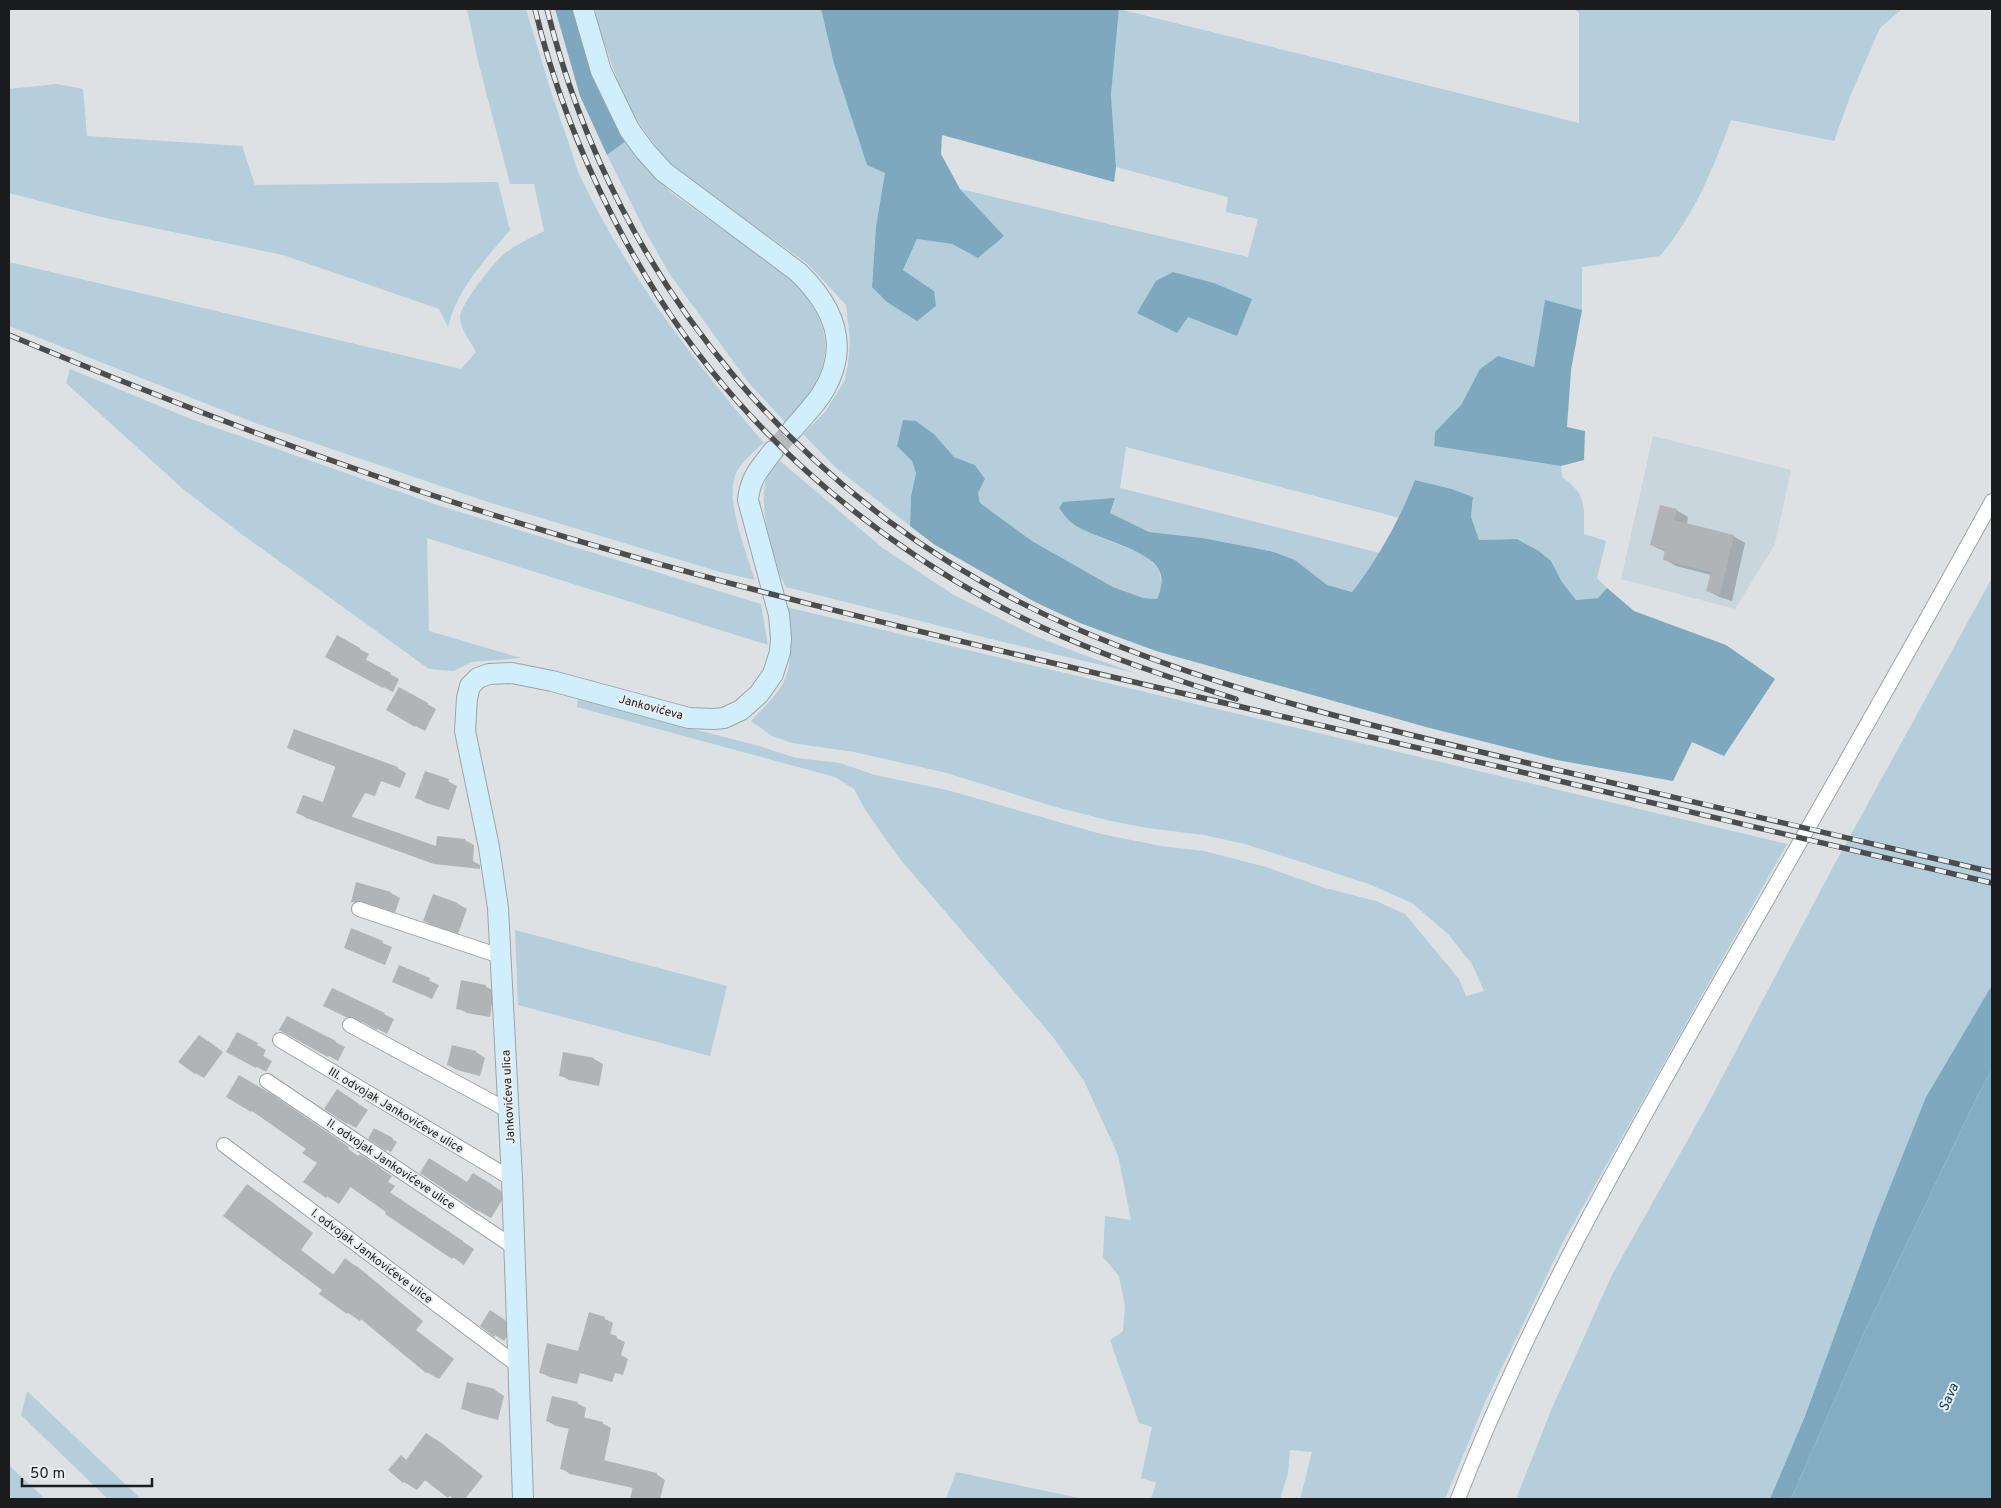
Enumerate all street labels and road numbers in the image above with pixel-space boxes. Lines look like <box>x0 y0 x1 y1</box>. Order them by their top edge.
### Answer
street label: Jankovićeva <box>617 692 685 724</box>
street label: Jankovićeva ulica <box>499 1050 519 1144</box>
street label: III. odvojak Jankovićeve ulice <box>325 1064 466 1158</box>
street label: II. odvojak Jankovićeve ulice <box>323 1116 458 1214</box>
street label: I. odvojak Jankovićeve ulice <box>307 1206 436 1308</box>

